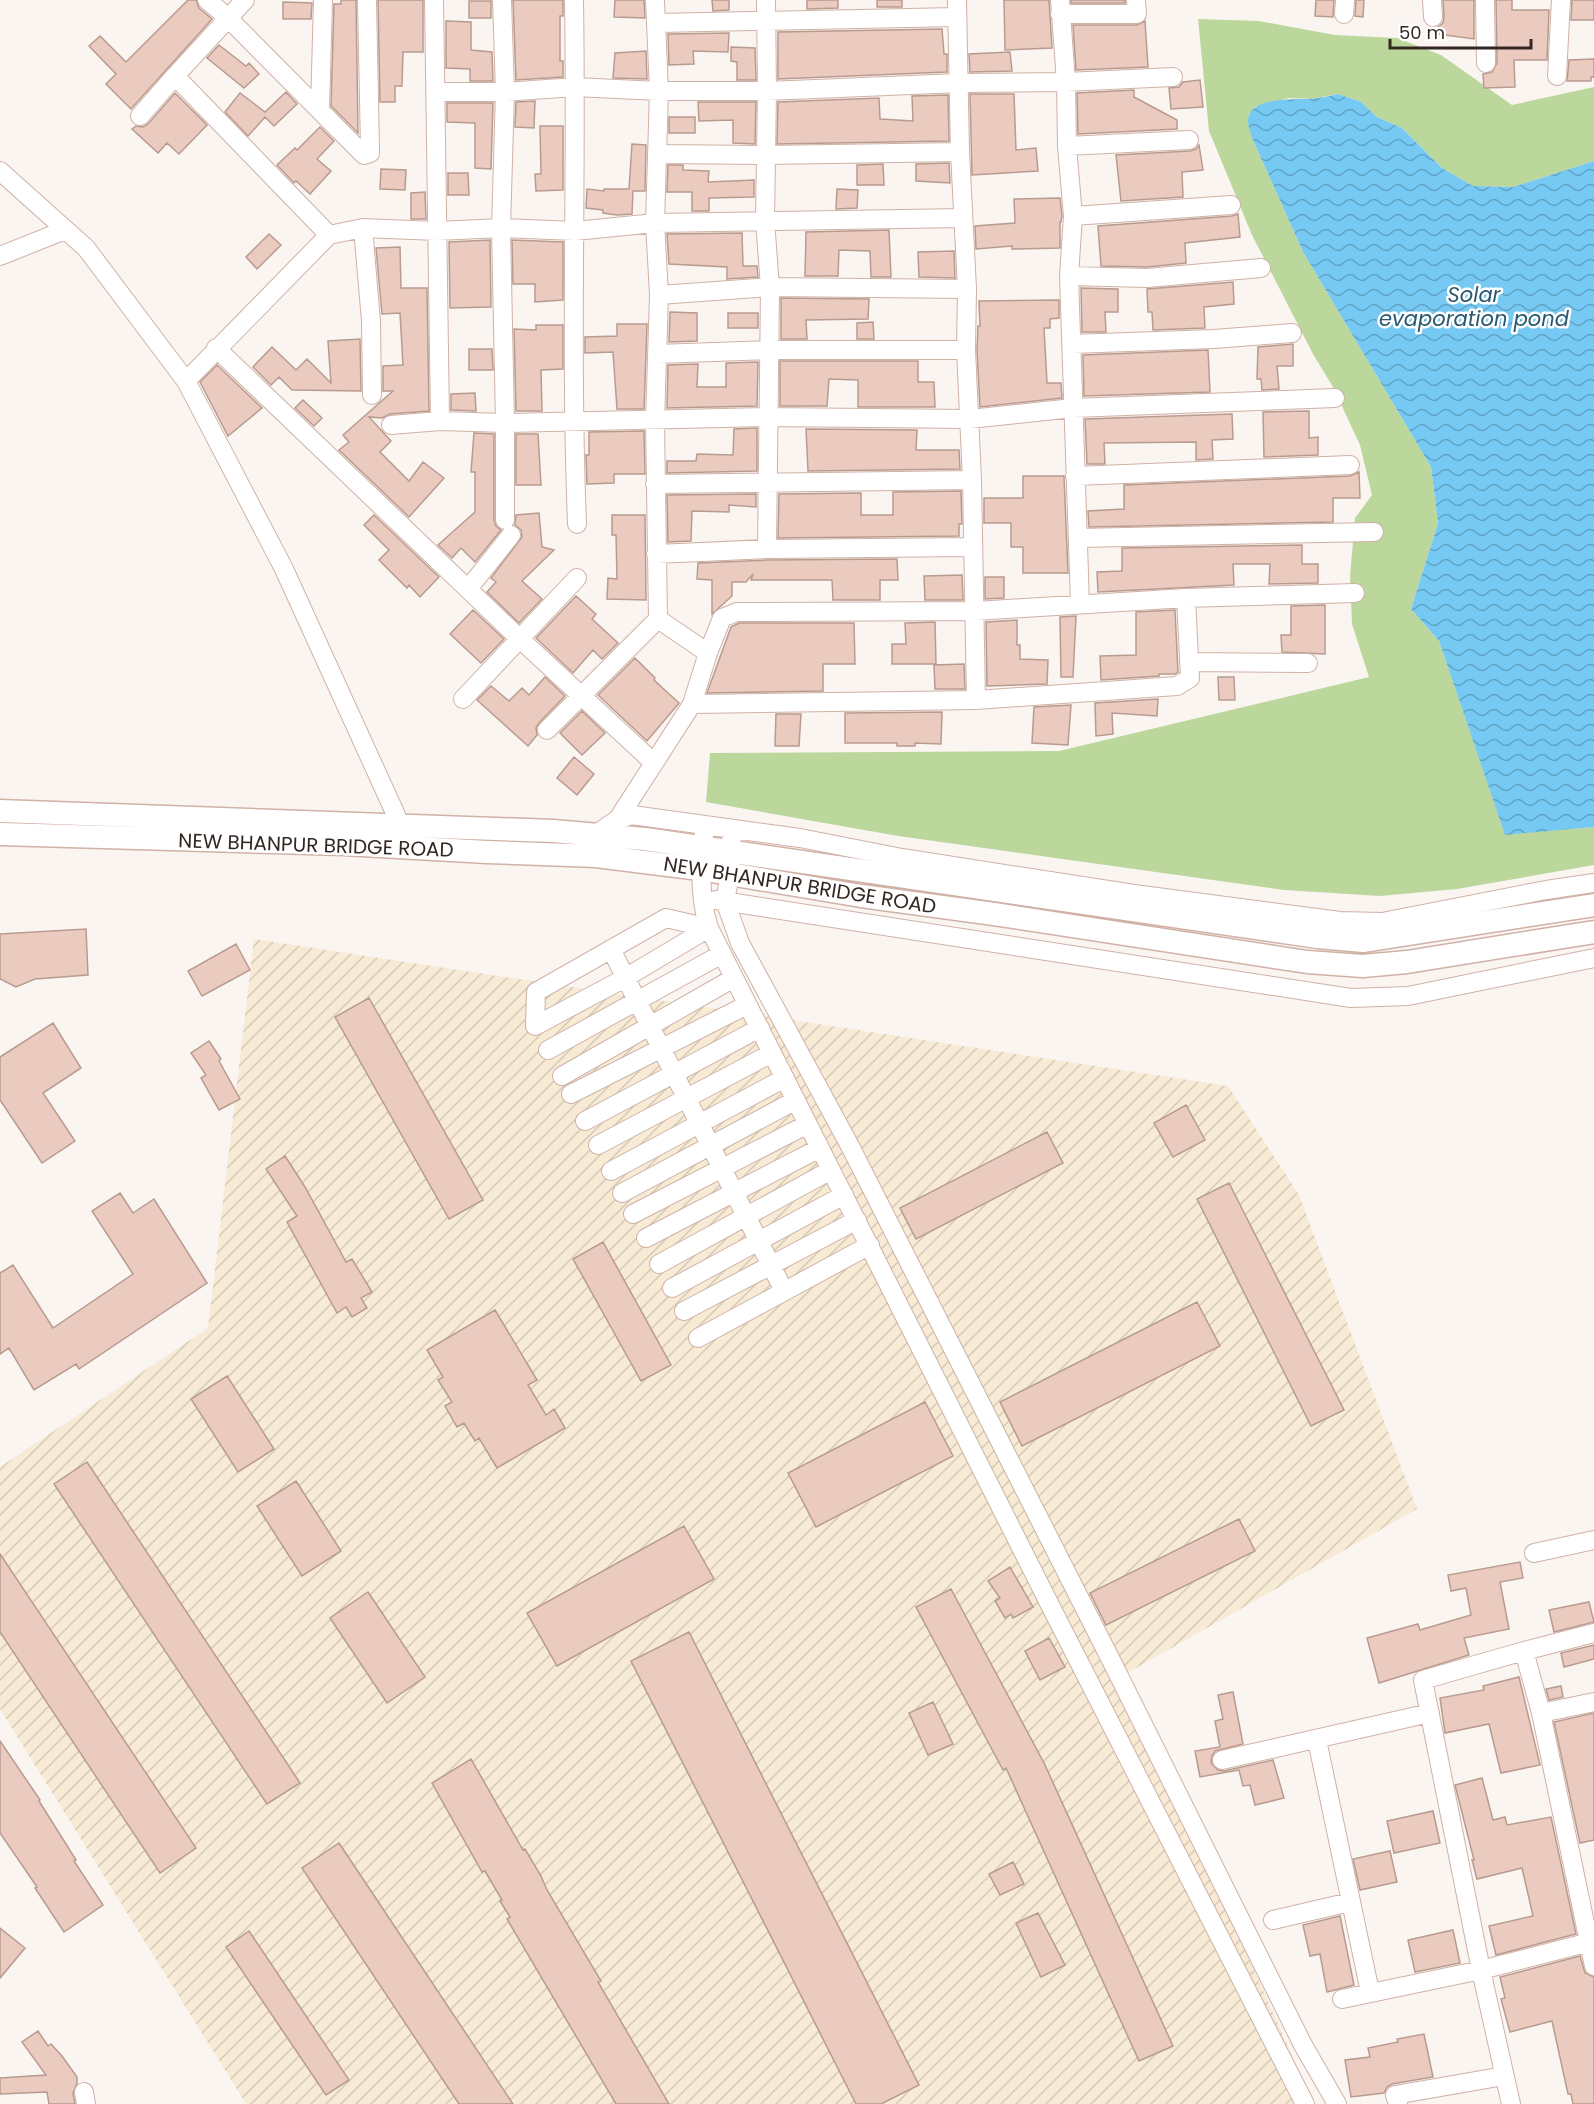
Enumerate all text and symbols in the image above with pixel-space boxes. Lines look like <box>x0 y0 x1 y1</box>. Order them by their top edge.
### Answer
scale bar <box>1390 12 1531 50</box>
text: 50 m <box>1399 20 1445 45</box>
water label: Solar evaporation pond <box>1379 280 1570 333</box>
street label: NEW BHANPUR BRIDGE ROAD <box>178 826 454 864</box>
street label: NEW BHANPUR BRIDGE ROAD <box>662 850 938 920</box>

